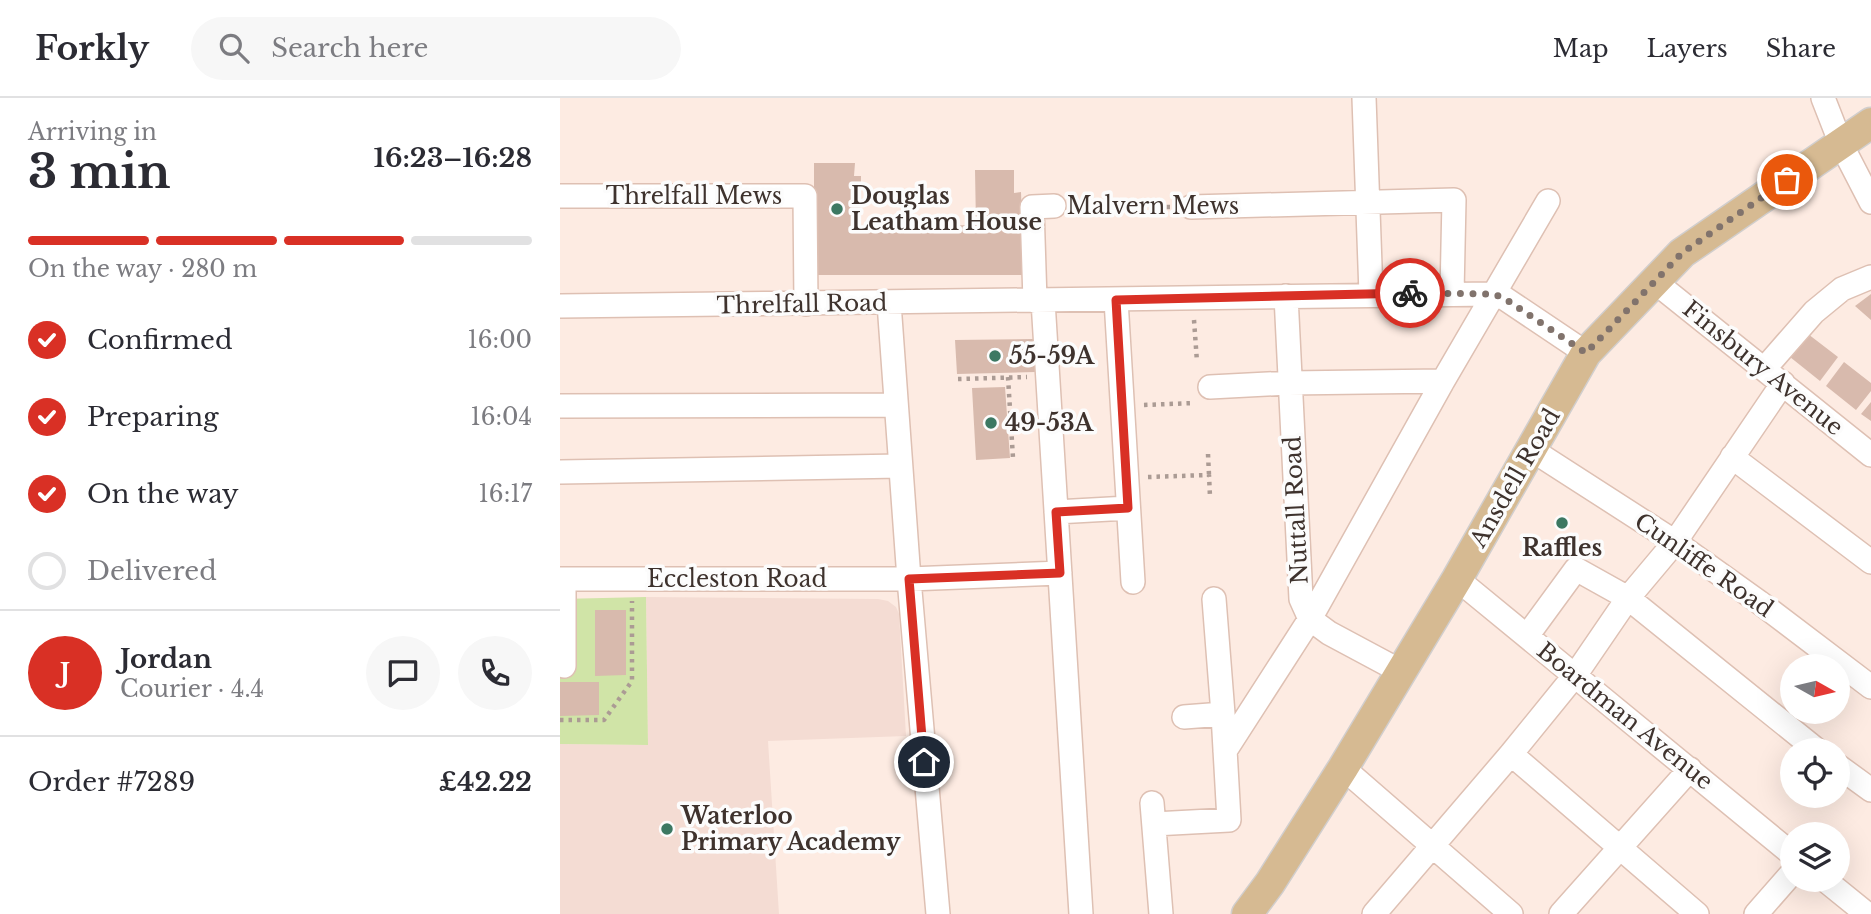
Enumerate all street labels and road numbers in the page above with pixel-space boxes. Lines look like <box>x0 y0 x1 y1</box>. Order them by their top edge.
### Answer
street label: Threlfall Mews <box>606 182 782 210</box>
street label: Malvern Mews <box>1067 192 1239 220</box>
street label: Threlfall Road <box>716 289 888 319</box>
street label: Finsbury Avenue <box>1677 295 1849 441</box>
street label: Ansdell Road <box>1463 404 1566 553</box>
street label: Nuttall Road <box>1278 435 1314 585</box>
street label: Cunliffe Road <box>1629 507 1779 623</box>
street label: Eccleston Road <box>647 565 827 593</box>
street label: Boardman Avenue <box>1531 636 1719 796</box>

